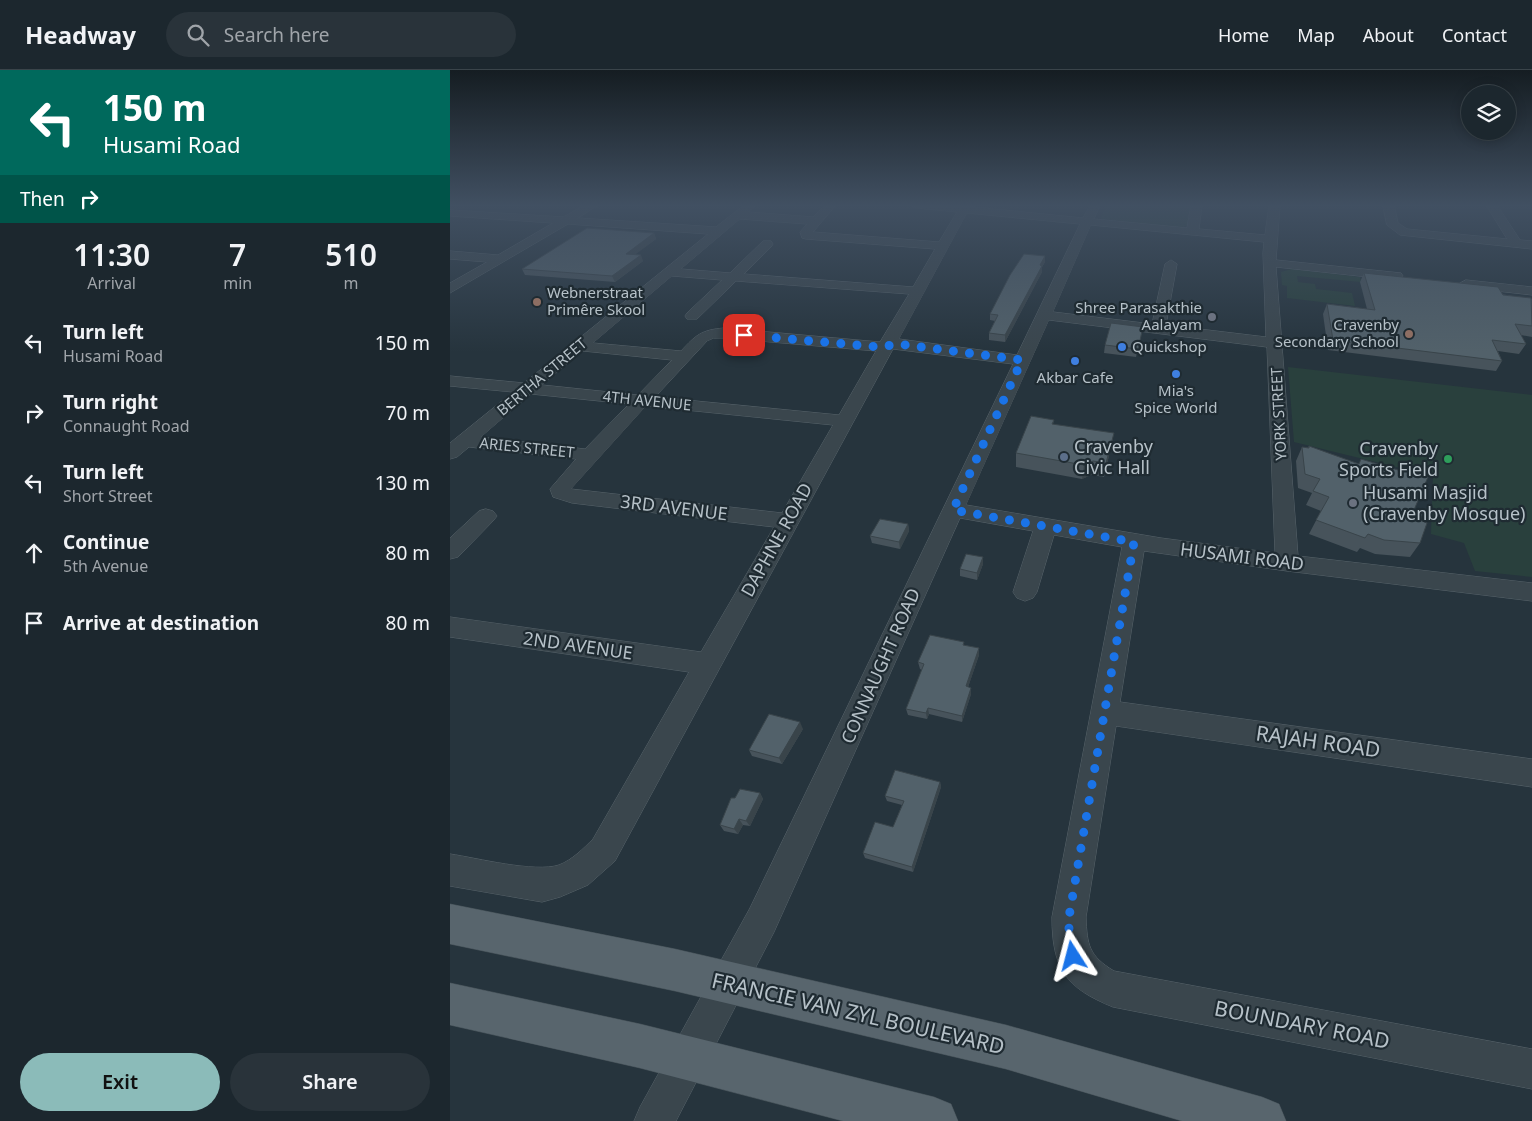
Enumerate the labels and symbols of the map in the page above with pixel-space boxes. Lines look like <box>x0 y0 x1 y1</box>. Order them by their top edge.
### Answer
place label: Webnerstraat Primêre Skool <box>547 282 645 319</box>
marker: Webnerstraat Primêre Skool <box>531 296 543 308</box>
place label: Shree Parasakthie Aalayam <box>1075 297 1202 334</box>
marker: Shree Parasakthie Aalayam <box>1206 311 1218 323</box>
pin <box>723 314 765 356</box>
place label: Cravenby Secondary School <box>1275 314 1399 351</box>
marker: Cravenby Secondary School <box>1403 328 1415 340</box>
street label: BERTHA STREET <box>492 332 591 420</box>
place label: Quickshop <box>1132 336 1207 356</box>
marker: Quickshop <box>1116 341 1128 353</box>
marker: Akbar Cafe <box>1069 355 1081 367</box>
street label: YORK STREET <box>1266 366 1290 461</box>
place label: Akbar Cafe <box>1037 367 1113 387</box>
marker: Mia's Spice World <box>1170 368 1182 380</box>
place label: Mia's Spice World <box>1135 380 1217 417</box>
street label: 4TH AVENUE <box>602 385 692 415</box>
street label: ARIES STREET <box>479 432 576 462</box>
place label: Cravenby Civic Hall <box>1074 434 1154 479</box>
place label: Cravenby Sports Field <box>1339 436 1439 481</box>
marker: Cravenby Civic Hall <box>1058 451 1070 463</box>
marker: Cravenby Sports Field <box>1442 453 1454 465</box>
street label: DAPHNE ROAD <box>735 478 817 601</box>
place label: Husami Masjid (Cravenby Mosque) <box>1363 480 1526 525</box>
street label: 3RD AVENUE <box>619 489 729 525</box>
marker: Husami Masjid (Cravenby Mosque) <box>1347 497 1359 509</box>
street label: HUSAMI ROAD <box>1179 537 1305 576</box>
street label: CONNAUGHT ROAD <box>835 584 925 747</box>
street label: 2ND AVENUE <box>522 625 634 665</box>
street label: RAJAH ROAD <box>1254 718 1382 764</box>
position arrow <box>1046 929 1098 981</box>
street label: FRANCIE VAN ZYL BOULEVARD <box>709 966 1007 1060</box>
street label: BOUNDARY ROAD <box>1212 993 1392 1055</box>

